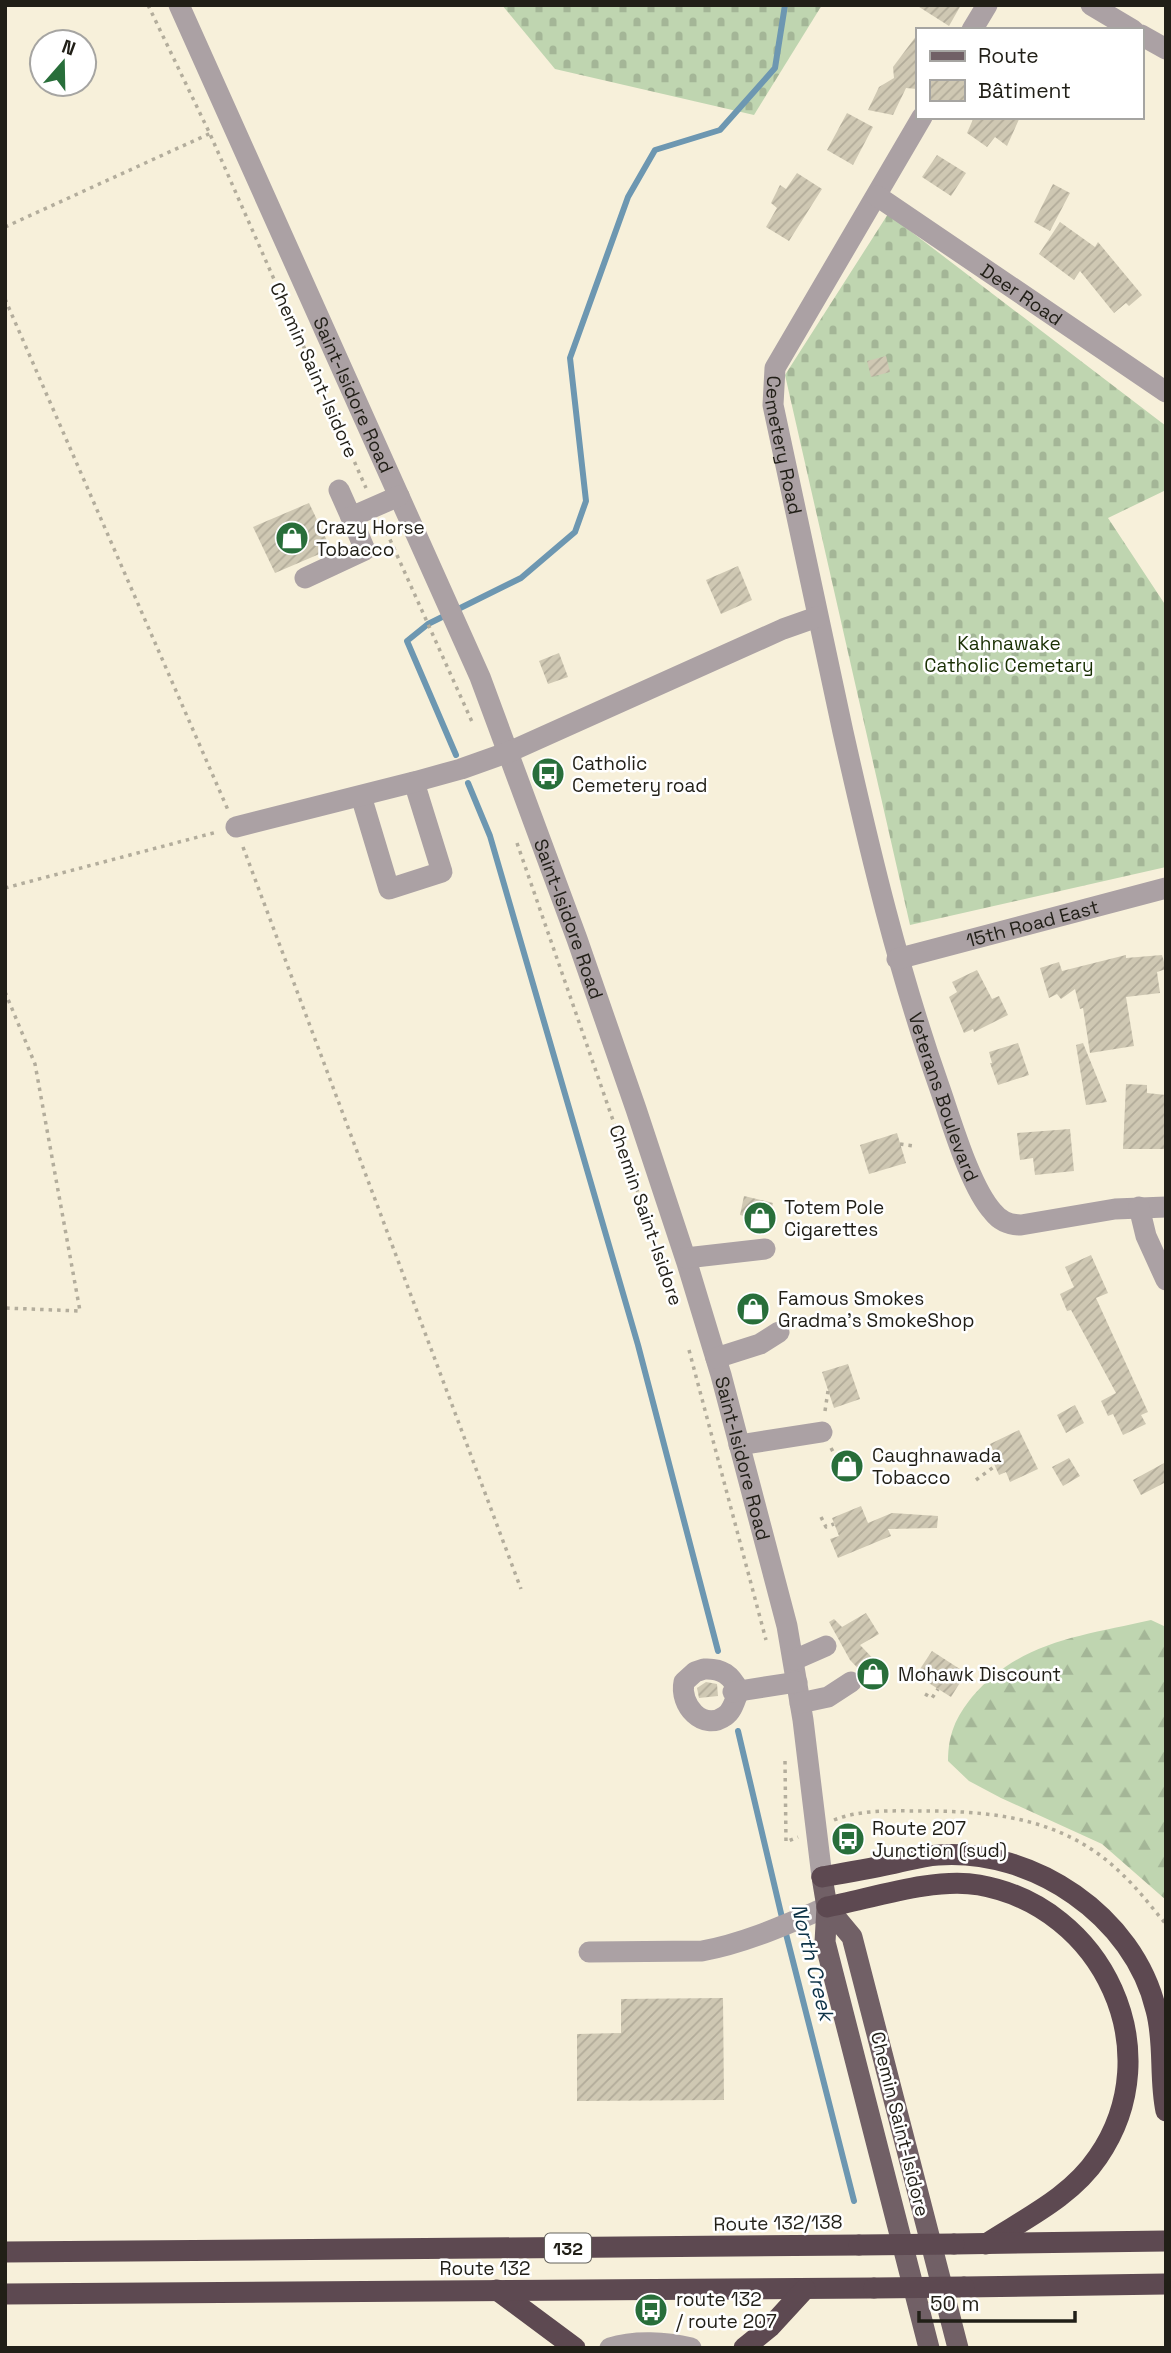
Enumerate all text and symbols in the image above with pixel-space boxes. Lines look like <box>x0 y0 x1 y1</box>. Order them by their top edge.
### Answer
north arrow <box>28 28 98 98</box>
legend <box>916 28 1143 119</box>
text: N <box>58 34 79 61</box>
text: Route <box>978 42 1039 69</box>
text: Bâtiment <box>978 77 1071 104</box>
street label: Deer Road <box>976 258 1068 331</box>
street label: Chemin Saint-Isidore <box>264 278 364 462</box>
street label: Saint-Isidore Road <box>308 313 399 477</box>
street label: Cemetery Road <box>760 375 808 517</box>
place label: Crazy Horse Tobacco <box>316 515 425 562</box>
shop icon: Crazy Horse Tobacco <box>273 519 311 557</box>
park label: Kahnawake Catholic Cemetary <box>924 631 1094 678</box>
place label: Catholic Cemetery road <box>572 751 707 798</box>
bus stop icon: Catholic Cemetery road <box>529 755 567 793</box>
street label: Saint-Isidore Road <box>528 835 609 1002</box>
street label: 15th Road East <box>963 894 1101 953</box>
street label: Veterans Boulevard <box>903 1009 985 1185</box>
street label: Chemin Saint-Isidore <box>603 1121 689 1309</box>
place label: Totem Pole Cigarettes <box>784 1195 884 1242</box>
shop icon: Totem Pole Cigarettes <box>741 1199 779 1237</box>
place label: Famous Smokes Gradma's SmokeShop <box>778 1286 975 1333</box>
shop icon: Famous Smokes Gradma's SmokeShop <box>734 1290 772 1328</box>
street label: Saint-Isidore Road <box>709 1373 776 1543</box>
place label: Caughnawada Tobacco <box>872 1443 1002 1490</box>
shop icon: Caughnawada Tobacco <box>828 1447 866 1485</box>
shop icon: Mohawk Discount <box>854 1655 892 1693</box>
place label: Mohawk Discount <box>898 1662 1061 1687</box>
place label: Route 207 Junction (sud) <box>872 1816 1007 1863</box>
bus stop icon: Route 207 Junction (sud) <box>829 1820 867 1858</box>
water label: North Creek <box>785 1901 841 2026</box>
street label: Chemin Saint-Isidore <box>865 2029 935 2219</box>
street label: Route 132/138 <box>713 2209 843 2237</box>
road number: 132 <box>545 2234 591 2262</box>
street label: Route 132 <box>440 2256 530 2281</box>
scale bar <box>919 2280 1075 2324</box>
place label: route 132 / route 207 <box>676 2287 777 2334</box>
text: 50 m <box>930 2290 980 2317</box>
bus stop icon: route 132 / route 207 <box>632 2291 670 2329</box>

